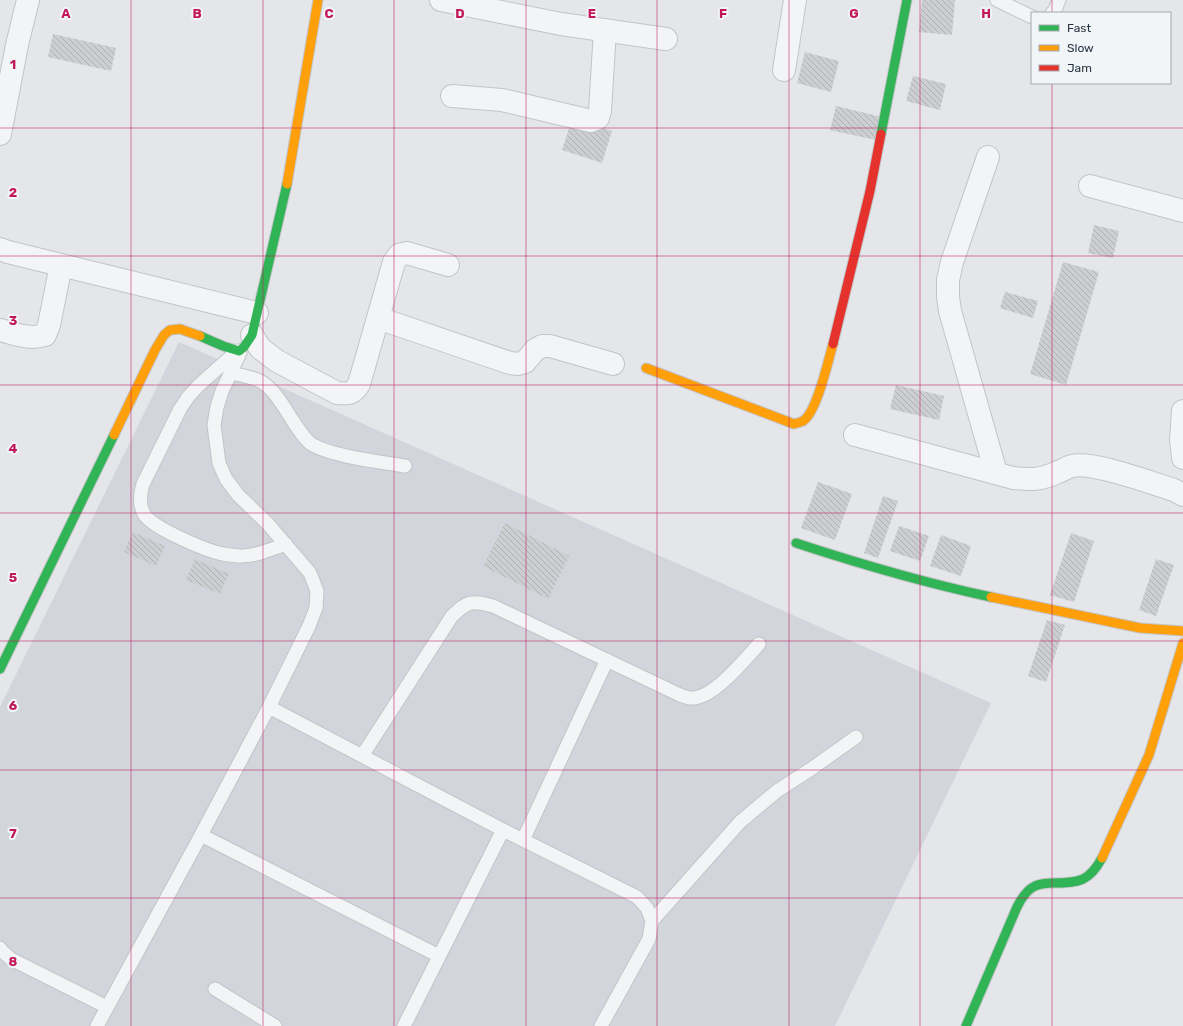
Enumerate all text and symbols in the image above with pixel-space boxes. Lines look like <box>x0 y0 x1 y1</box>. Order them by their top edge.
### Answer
text: A <box>61 6 71 21</box>
text: B <box>192 6 202 21</box>
text: C <box>324 6 334 21</box>
text: D <box>455 6 465 21</box>
text: E <box>588 6 596 21</box>
text: F <box>719 6 727 21</box>
text: G <box>849 6 859 21</box>
text: H <box>981 6 991 21</box>
legend <box>1031 12 1171 84</box>
text: Fast <box>1067 21 1091 35</box>
text: Slow <box>1067 41 1094 55</box>
text: 1 <box>10 57 16 72</box>
text: Jam <box>1067 61 1092 75</box>
text: 2 <box>9 185 17 200</box>
text: 3 <box>9 313 18 328</box>
text: 4 <box>9 441 18 456</box>
text: 5 <box>9 570 17 585</box>
text: 6 <box>9 698 18 713</box>
text: 7 <box>9 826 17 841</box>
text: 8 <box>9 954 18 969</box>

